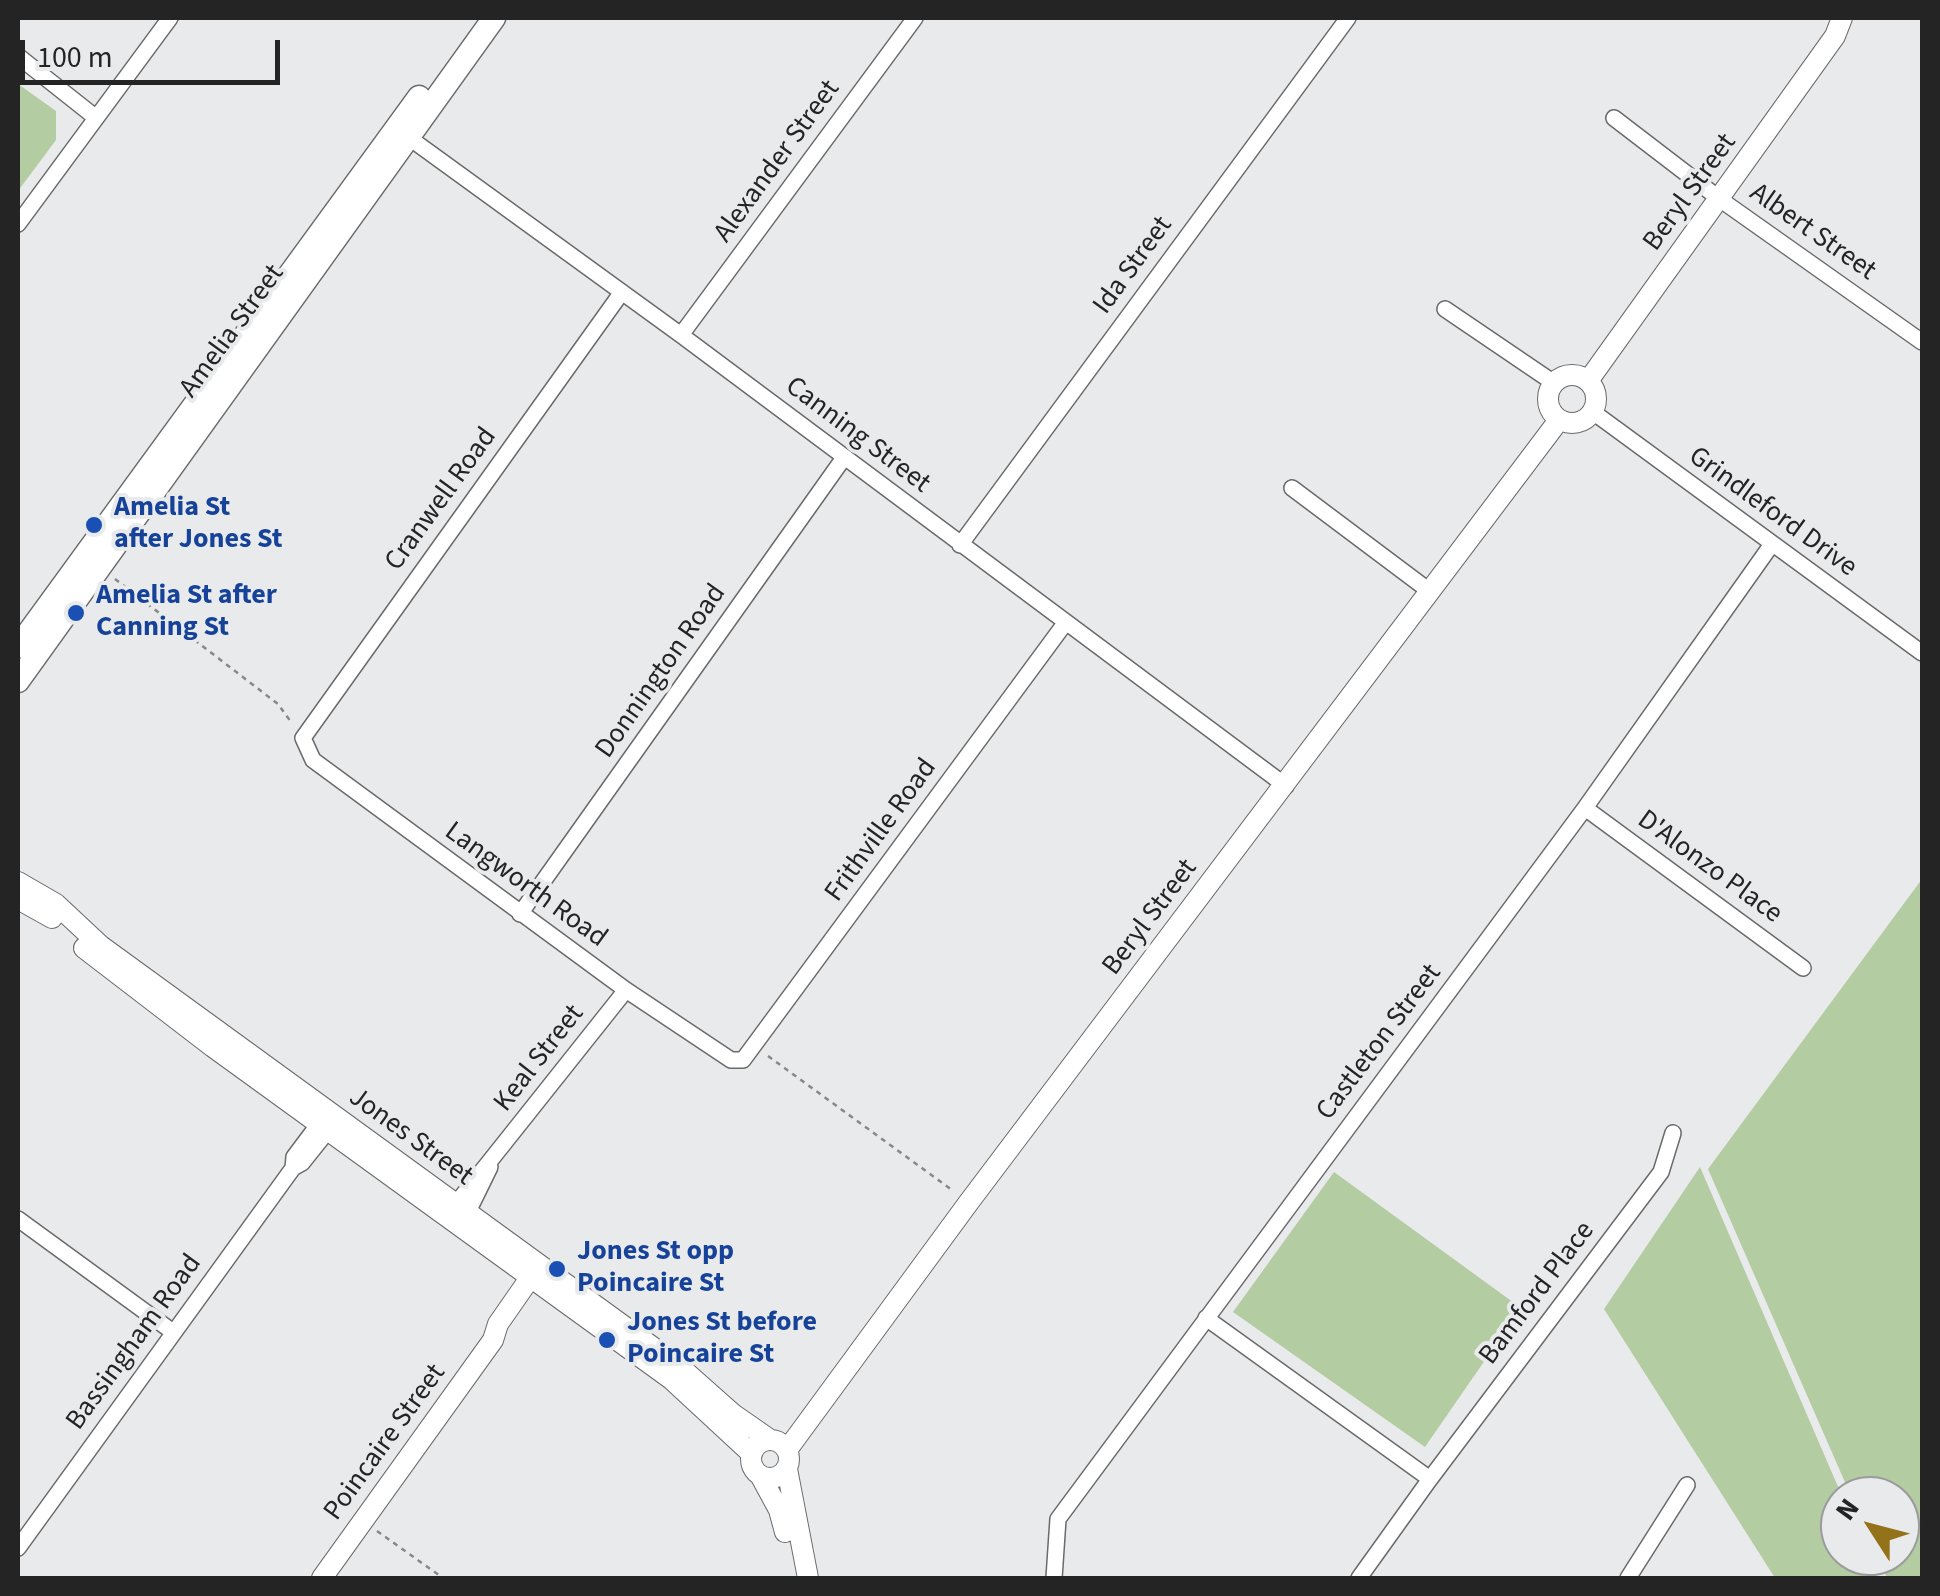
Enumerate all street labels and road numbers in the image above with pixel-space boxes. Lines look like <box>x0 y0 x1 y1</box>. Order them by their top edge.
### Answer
street label: Alexander Street <box>708 74 848 250</box>
street label: Beryl Street <box>1637 128 1745 258</box>
street label: Albert Street <box>1742 177 1882 289</box>
street label: Ida Street <box>1087 211 1181 321</box>
street label: Amelia Street <box>174 259 292 405</box>
street label: Canning Street <box>778 371 936 501</box>
street label: Cranwell Road <box>379 422 505 578</box>
street label: Grindleford Drive <box>1681 441 1863 585</box>
street label: Donnington Road <box>590 579 734 765</box>
street label: Frithville Road <box>819 753 945 909</box>
street label: D'Alonzo Place <box>1630 804 1788 932</box>
street label: Langworth Road <box>437 816 613 956</box>
street label: Beryl Street <box>1096 853 1206 983</box>
street label: Castleton Street <box>1310 958 1450 1128</box>
street label: Keal Street <box>488 999 592 1119</box>
street label: Jones Street <box>341 1082 479 1194</box>
street label: Bamford Place <box>1473 1216 1603 1372</box>
street label: Bassingham Road <box>60 1249 210 1437</box>
street label: Poincaire Street <box>318 1358 454 1528</box>

